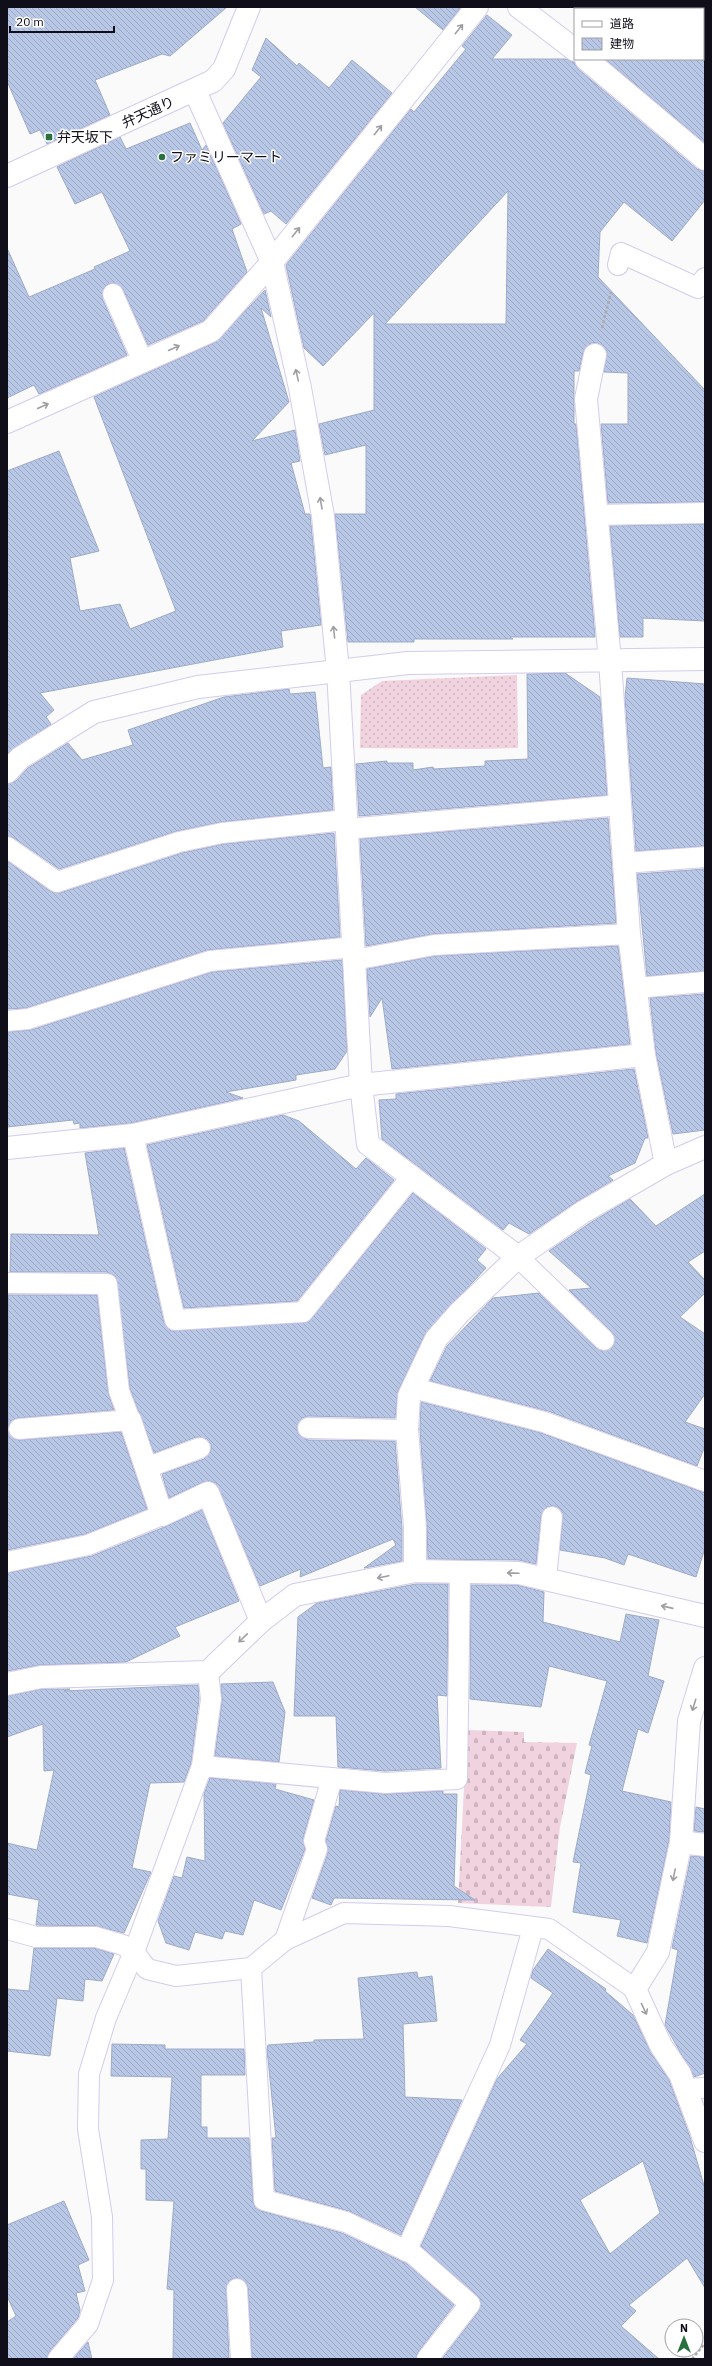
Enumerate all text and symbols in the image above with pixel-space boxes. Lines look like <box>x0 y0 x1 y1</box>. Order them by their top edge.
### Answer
scale bar <box>10 8 114 34</box>
legend <box>574 8 704 60</box>
text: 20 m <box>16 14 44 29</box>
text: 道路 <box>610 16 634 31</box>
one-way arrow <box>455 24 464 35</box>
text: 建物 <box>610 36 634 51</box>
street label: 弁天通り <box>119 92 177 132</box>
one-way arrow <box>373 125 382 136</box>
place label: 弁天坂下 <box>57 128 113 146</box>
marker: 弁天坂下 <box>44 132 54 142</box>
place label: ファミリーマート <box>170 148 282 166</box>
marker: ファミリーマート <box>157 152 167 162</box>
one-way arrow <box>292 226 300 237</box>
one-way arrow <box>168 344 180 351</box>
one-way arrow <box>293 369 301 382</box>
one-way arrow <box>36 402 48 409</box>
one-way arrow <box>316 497 324 510</box>
one-way arrow <box>330 626 338 639</box>
one-way arrow <box>507 1570 520 1577</box>
one-way arrow <box>377 1573 390 1581</box>
one-way arrow <box>661 1603 674 1610</box>
one-way arrow <box>238 1633 248 1643</box>
one-way arrow <box>690 1698 697 1711</box>
one-way arrow <box>669 1869 677 1882</box>
one-way arrow <box>641 2003 648 2015</box>
north arrow <box>664 2318 704 2358</box>
text: N <box>680 2321 688 2335</box>

